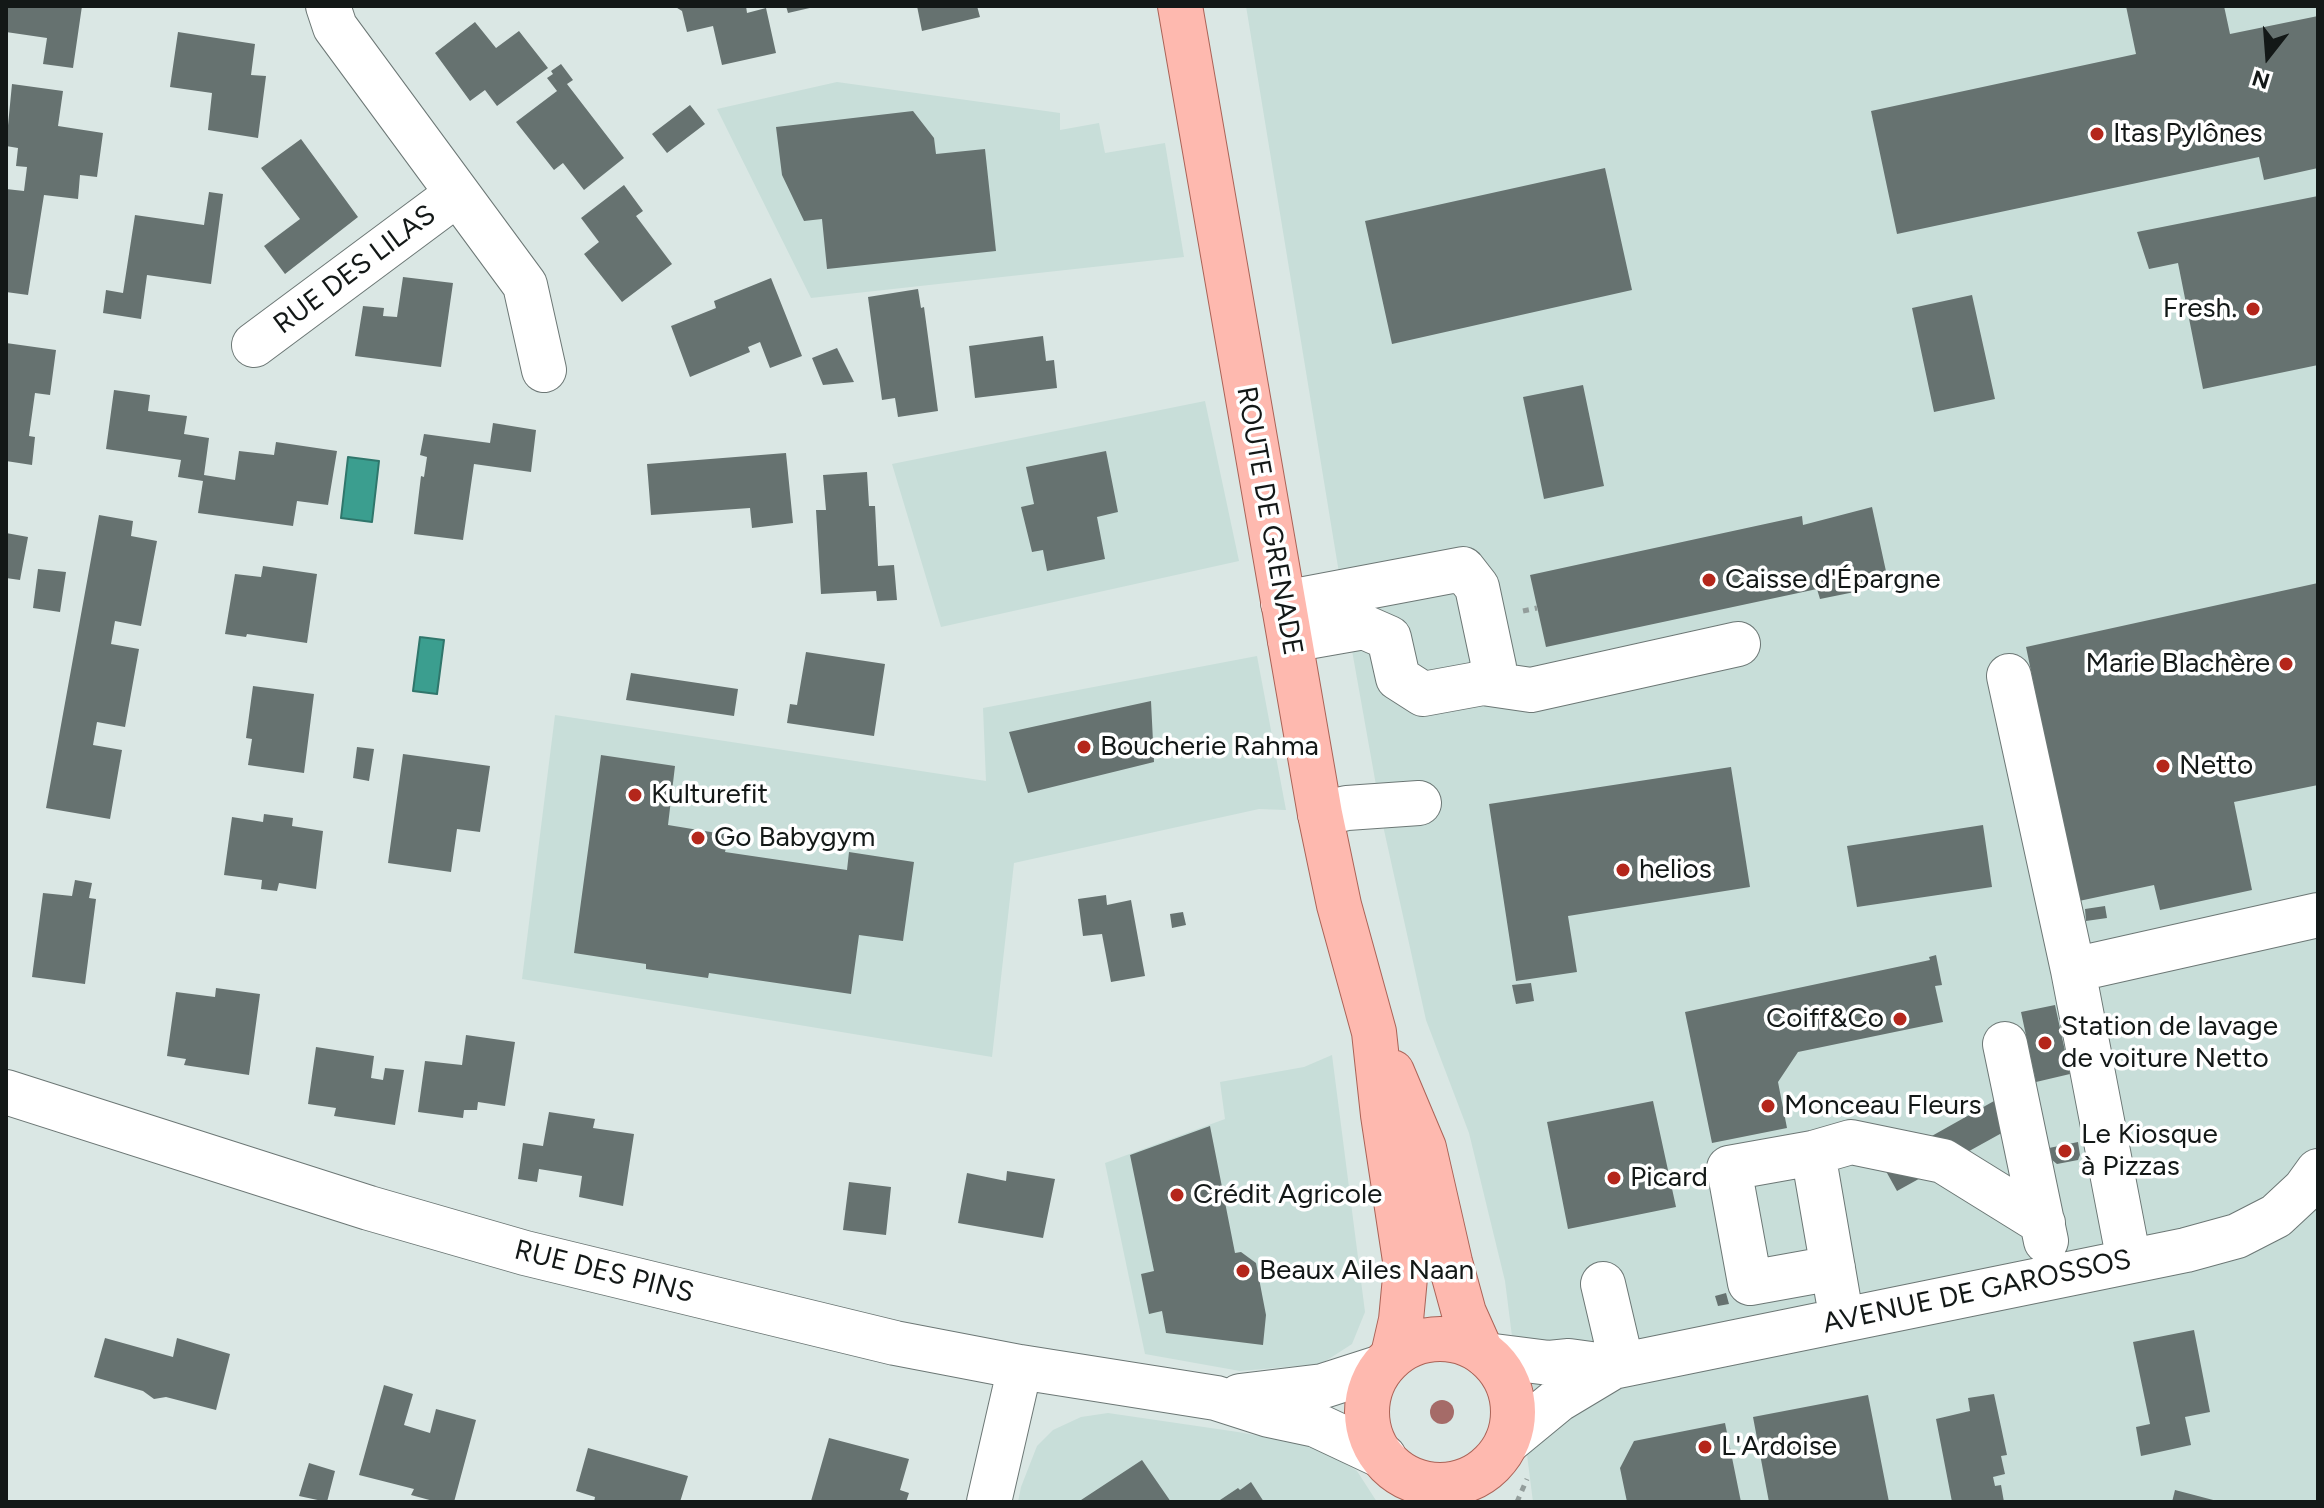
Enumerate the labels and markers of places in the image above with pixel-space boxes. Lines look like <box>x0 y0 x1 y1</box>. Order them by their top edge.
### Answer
place label: Itas Pylônes <box>2113 117 2263 151</box>
marker: Itas Pylônes <box>2088 125 2106 143</box>
place label: Fresh. <box>2163 292 2237 326</box>
marker: Fresh. <box>2244 300 2262 318</box>
place label: Caisse d'Épargne <box>1725 563 1940 597</box>
marker: Caisse d'Épargne <box>1700 571 1718 589</box>
place label: Marie Blachère <box>2085 647 2270 681</box>
marker: Marie Blachère <box>2277 655 2295 673</box>
place label: Boucherie Rahma <box>1100 730 1319 764</box>
marker: Boucherie Rahma <box>1075 738 1093 756</box>
place label: Netto <box>2179 749 2253 783</box>
marker: Netto <box>2154 757 2172 775</box>
place label: Kulturefit <box>651 778 768 812</box>
marker: Kulturefit <box>626 786 644 804</box>
place label: Go Babygym <box>714 821 875 855</box>
marker: Go Babygym <box>689 829 707 847</box>
place label: helios <box>1639 853 1712 887</box>
marker: helios <box>1614 861 1632 879</box>
place label: Coiff&Co <box>1766 1002 1884 1036</box>
marker: Coiff&Co <box>1891 1010 1909 1028</box>
place label: Station de lavage de voiture Netto <box>2061 1010 2278 1076</box>
marker: Station de lavage de voiture Netto <box>2036 1034 2054 1052</box>
place label: Monceau Fleurs <box>1784 1089 1982 1123</box>
marker: Monceau Fleurs <box>1759 1097 1777 1115</box>
place label: Le Kiosque à Pizzas <box>2081 1118 2218 1184</box>
marker: Le Kiosque à Pizzas <box>2056 1142 2074 1160</box>
place label: Picard <box>1630 1161 1708 1195</box>
marker: Picard <box>1605 1169 1623 1187</box>
place label: Crédit Agricole <box>1193 1178 1382 1212</box>
marker: Crédit Agricole <box>1168 1186 1186 1204</box>
place label: Beaux Ailes Naan <box>1259 1254 1474 1288</box>
marker: Beaux Ailes Naan <box>1234 1262 1252 1280</box>
place label: L'Ardoise <box>1721 1430 1837 1464</box>
marker: L'Ardoise <box>1696 1438 1714 1456</box>

